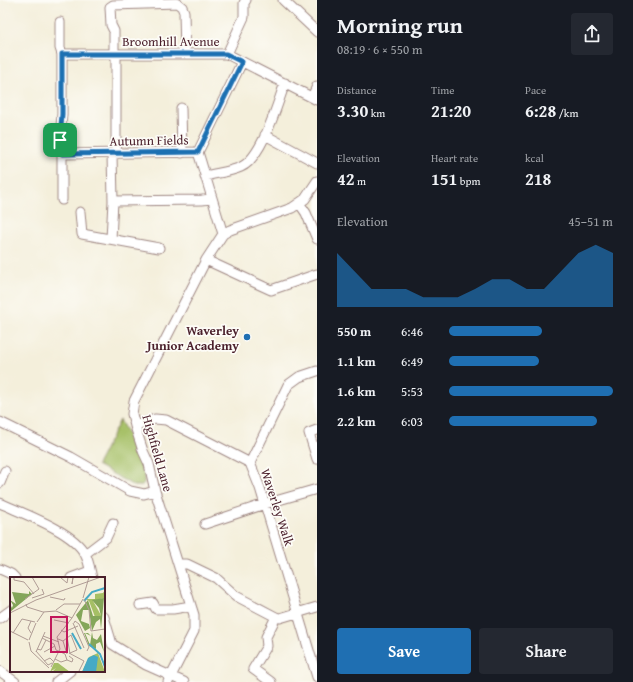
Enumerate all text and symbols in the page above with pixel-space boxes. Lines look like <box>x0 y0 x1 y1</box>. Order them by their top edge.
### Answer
text: Morning run <box>337 9 463 41</box>
button: share <box>571 13 613 55</box>
street label: Broomhill Avenue <box>122 32 220 51</box>
text: 08:19 · 6 × 550 m <box>337 40 423 59</box>
text: Distance <box>337 82 376 98</box>
text: Time <box>431 82 454 98</box>
text: Pace <box>525 82 546 98</box>
text: 3.30 <box>337 98 368 123</box>
text: 21:20 <box>431 98 471 123</box>
text: 6:28 <box>525 98 556 123</box>
text: km <box>368 105 385 121</box>
text: /km <box>556 105 578 121</box>
pin <box>43 123 77 157</box>
icon: arrive <box>49 129 71 151</box>
street label: Autumn Fields <box>109 130 189 151</box>
text: Elevation <box>337 150 380 166</box>
text: Heart rate <box>431 150 478 166</box>
text: kcal <box>525 150 544 166</box>
text: 42 <box>337 166 355 191</box>
text: 151 <box>431 166 457 191</box>
text: 218 <box>525 166 551 191</box>
text: m <box>355 173 366 189</box>
text: bpm <box>457 173 480 189</box>
text: Elevation <box>337 212 388 231</box>
text: 45–51 m <box>568 212 613 231</box>
place label: Waverley Junior Academy <box>145 321 239 355</box>
text: 550 m <box>337 322 371 341</box>
text: 6:46 <box>401 322 423 341</box>
marker: Waverley Junior Academy <box>242 332 252 342</box>
text: 1.1 km <box>337 352 376 371</box>
text: 6:49 <box>401 352 423 371</box>
text: 1.6 km <box>337 382 376 401</box>
text: 5:53 <box>401 382 423 401</box>
street label: Highfield Lane <box>137 412 178 494</box>
text: 2.2 km <box>337 412 376 431</box>
text: 6:03 <box>401 412 423 431</box>
street label: Waverley Walk <box>256 466 299 549</box>
inset map <box>10 577 105 672</box>
button: Save <box>337 628 471 674</box>
button: Share <box>479 628 613 674</box>

